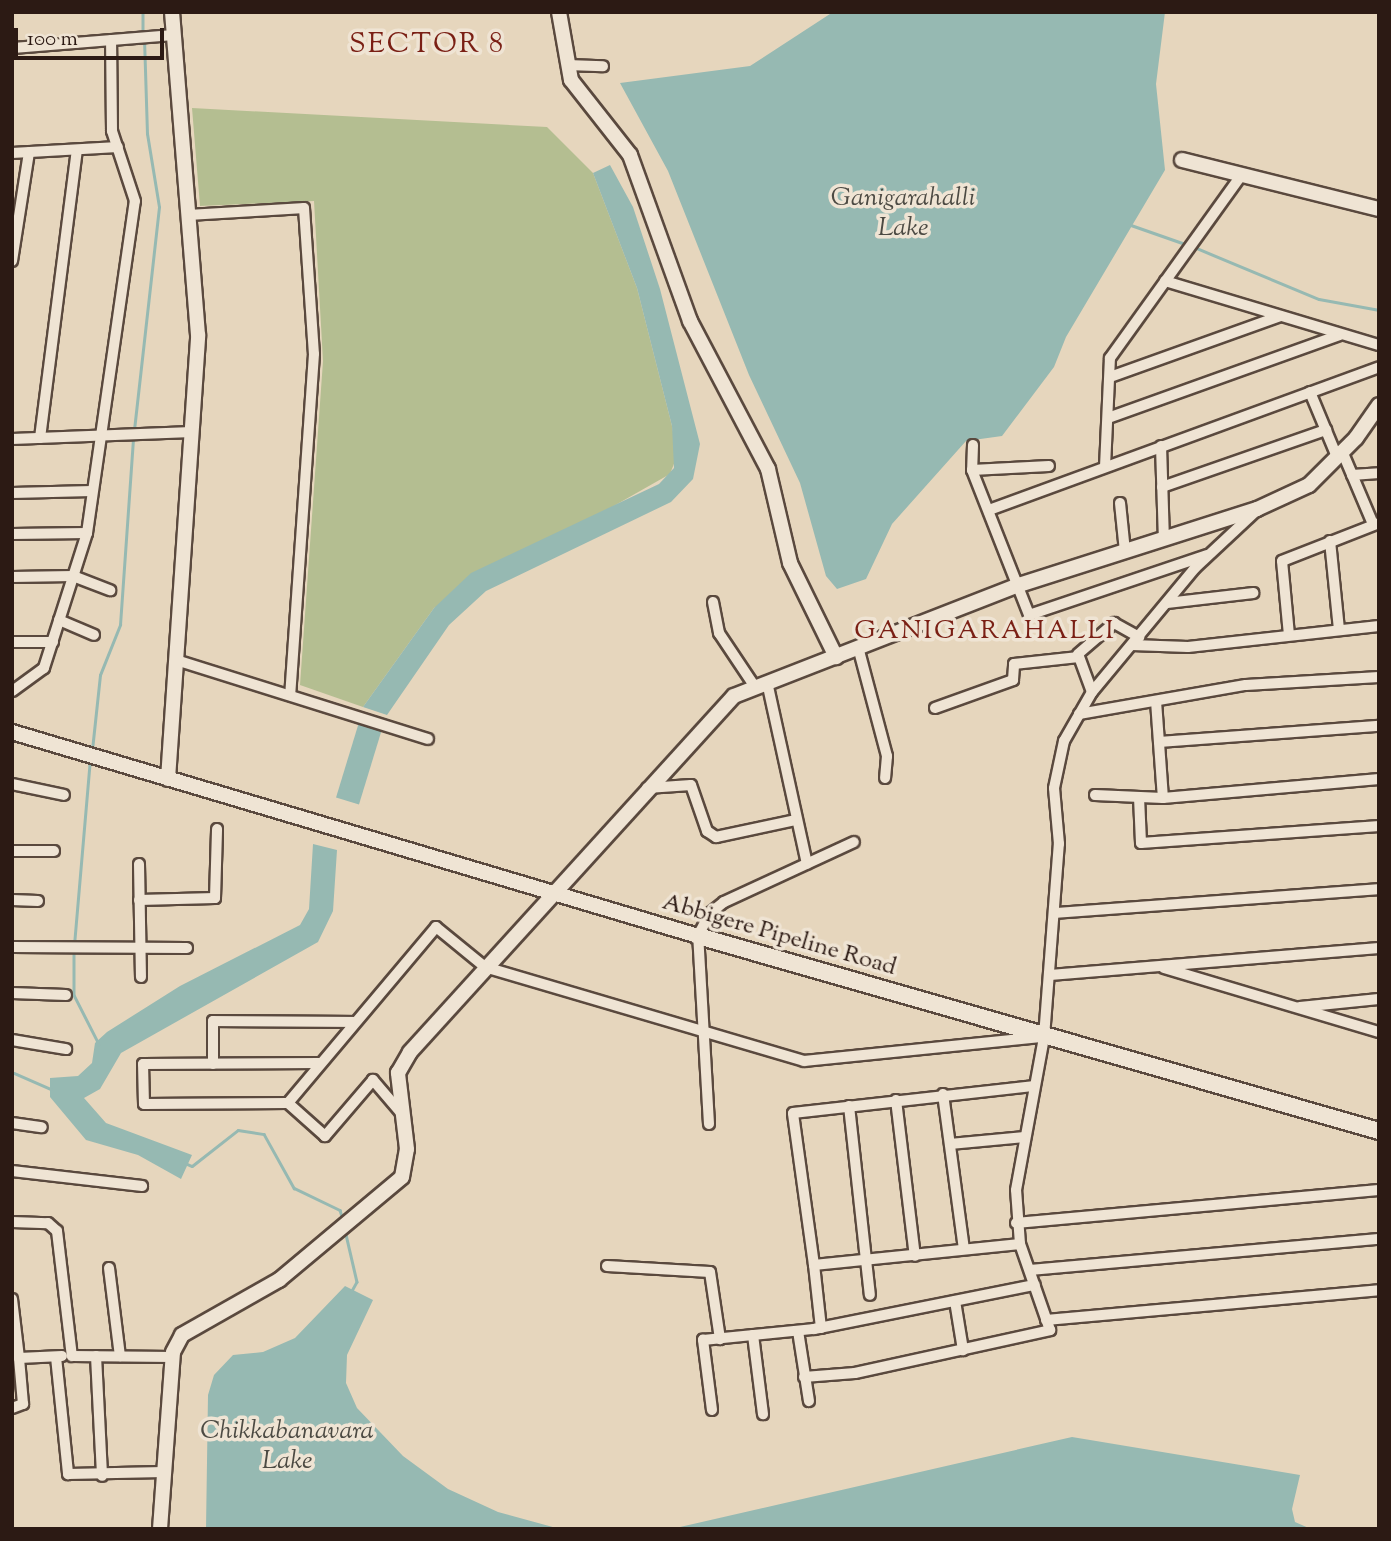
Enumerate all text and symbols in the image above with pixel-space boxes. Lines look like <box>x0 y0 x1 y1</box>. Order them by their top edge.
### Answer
scale bar <box>18 14 168 58</box>
text: 100 m <box>27 25 78 55</box>
district label: SECTOR 8 <box>350 28 504 62</box>
water label: Ganigarahalli Lake <box>831 183 975 244</box>
district label: GANIGARAHALLI <box>856 616 1114 648</box>
street label: Abbigere Pipeline Road <box>659 889 899 983</box>
water label: Chikkabanavara Lake <box>200 1416 374 1478</box>

